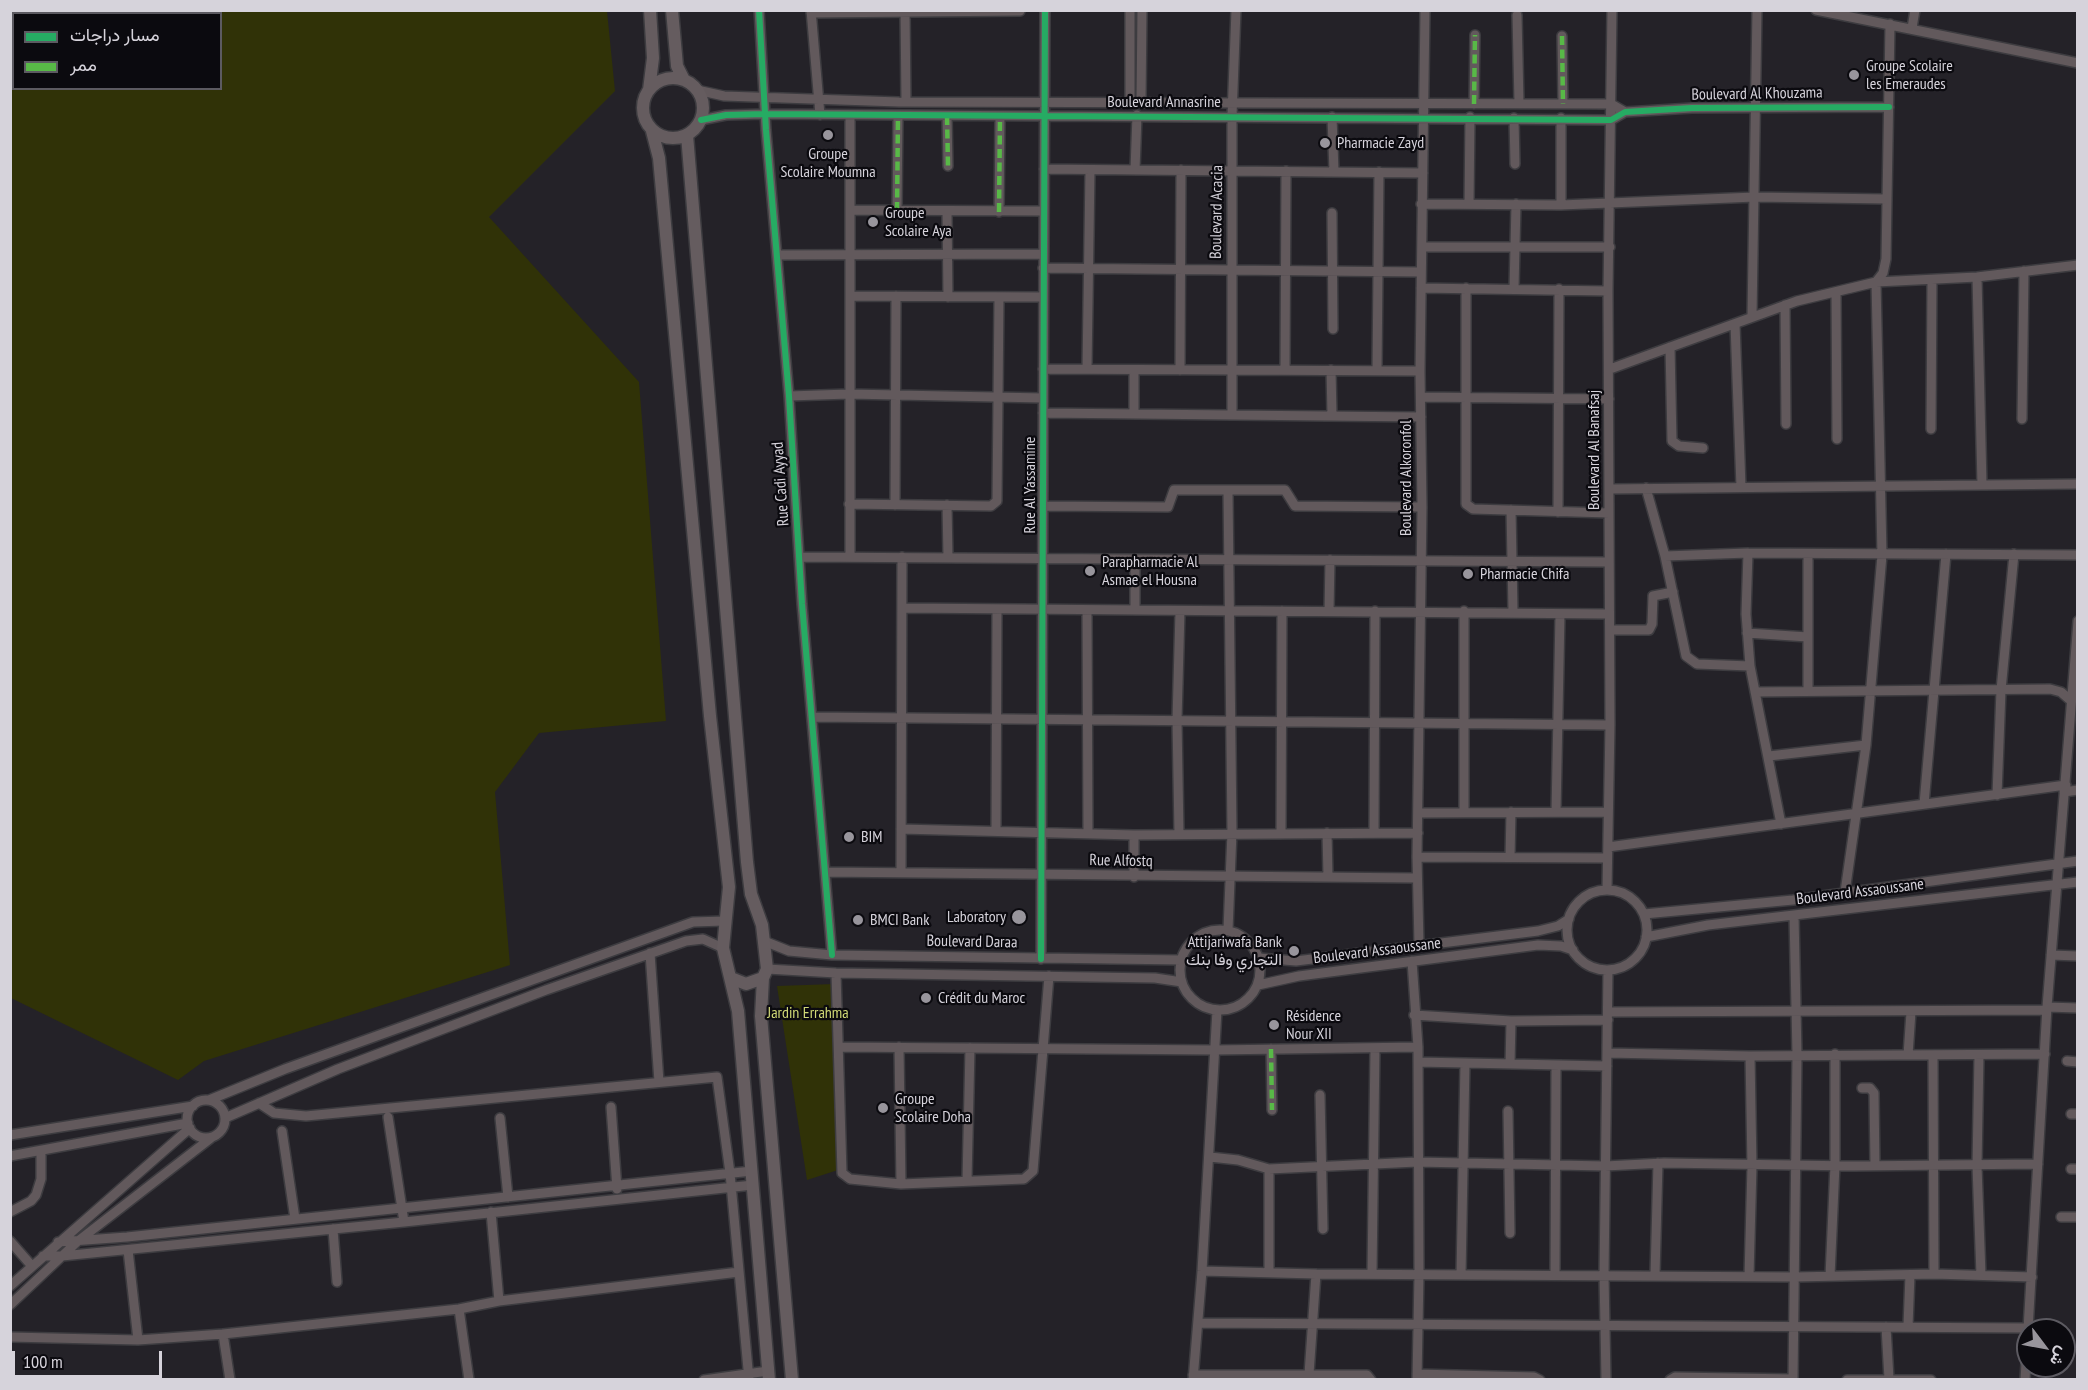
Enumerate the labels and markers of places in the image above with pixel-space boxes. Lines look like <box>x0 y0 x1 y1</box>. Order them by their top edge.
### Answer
place label: Groupe Scolaire les Emeraudes <box>1866 56 1953 94</box>
marker: Groupe Scolaire les Emeraudes <box>1847 68 1861 82</box>
marker: Groupe Scolaire Moumna <box>821 128 835 142</box>
place label: Pharmacie Zayd <box>1337 133 1424 153</box>
marker: Pharmacie Zayd <box>1318 136 1332 150</box>
place label: Groupe Scolaire Moumna <box>780 144 876 182</box>
place label: Groupe Scolaire Aya <box>885 203 952 241</box>
marker: Groupe Scolaire Aya <box>866 215 880 229</box>
place label: Parapharmacie Al Asmae el Housna <box>1102 552 1198 590</box>
marker: Parapharmacie Al Asmae el Housna <box>1083 564 1097 578</box>
place label: Pharmacie Chifa <box>1480 564 1569 584</box>
marker: Pharmacie Chifa <box>1461 567 1475 581</box>
place label: BIM <box>861 827 882 847</box>
marker: BIM <box>842 830 856 844</box>
place label: Laboratory <box>947 907 1006 927</box>
marker: Laboratory <box>1010 908 1028 926</box>
place label: BMCI Bank <box>870 910 929 930</box>
marker: BMCI Bank <box>851 913 865 927</box>
place label: Attijariwafa Bank التجاري وفا بنك <box>1186 932 1282 970</box>
marker: Attijariwafa Bank التجاري وفا بنك <box>1287 944 1301 958</box>
place label: Crédit du Maroc <box>938 988 1025 1008</box>
marker: Crédit du Maroc <box>919 991 933 1005</box>
place label: Résidence Nour XII <box>1286 1006 1341 1044</box>
marker: Résidence Nour XII <box>1267 1018 1281 1032</box>
place label: Groupe Scolaire Doha <box>895 1089 971 1127</box>
marker: Groupe Scolaire Doha <box>876 1101 890 1115</box>

